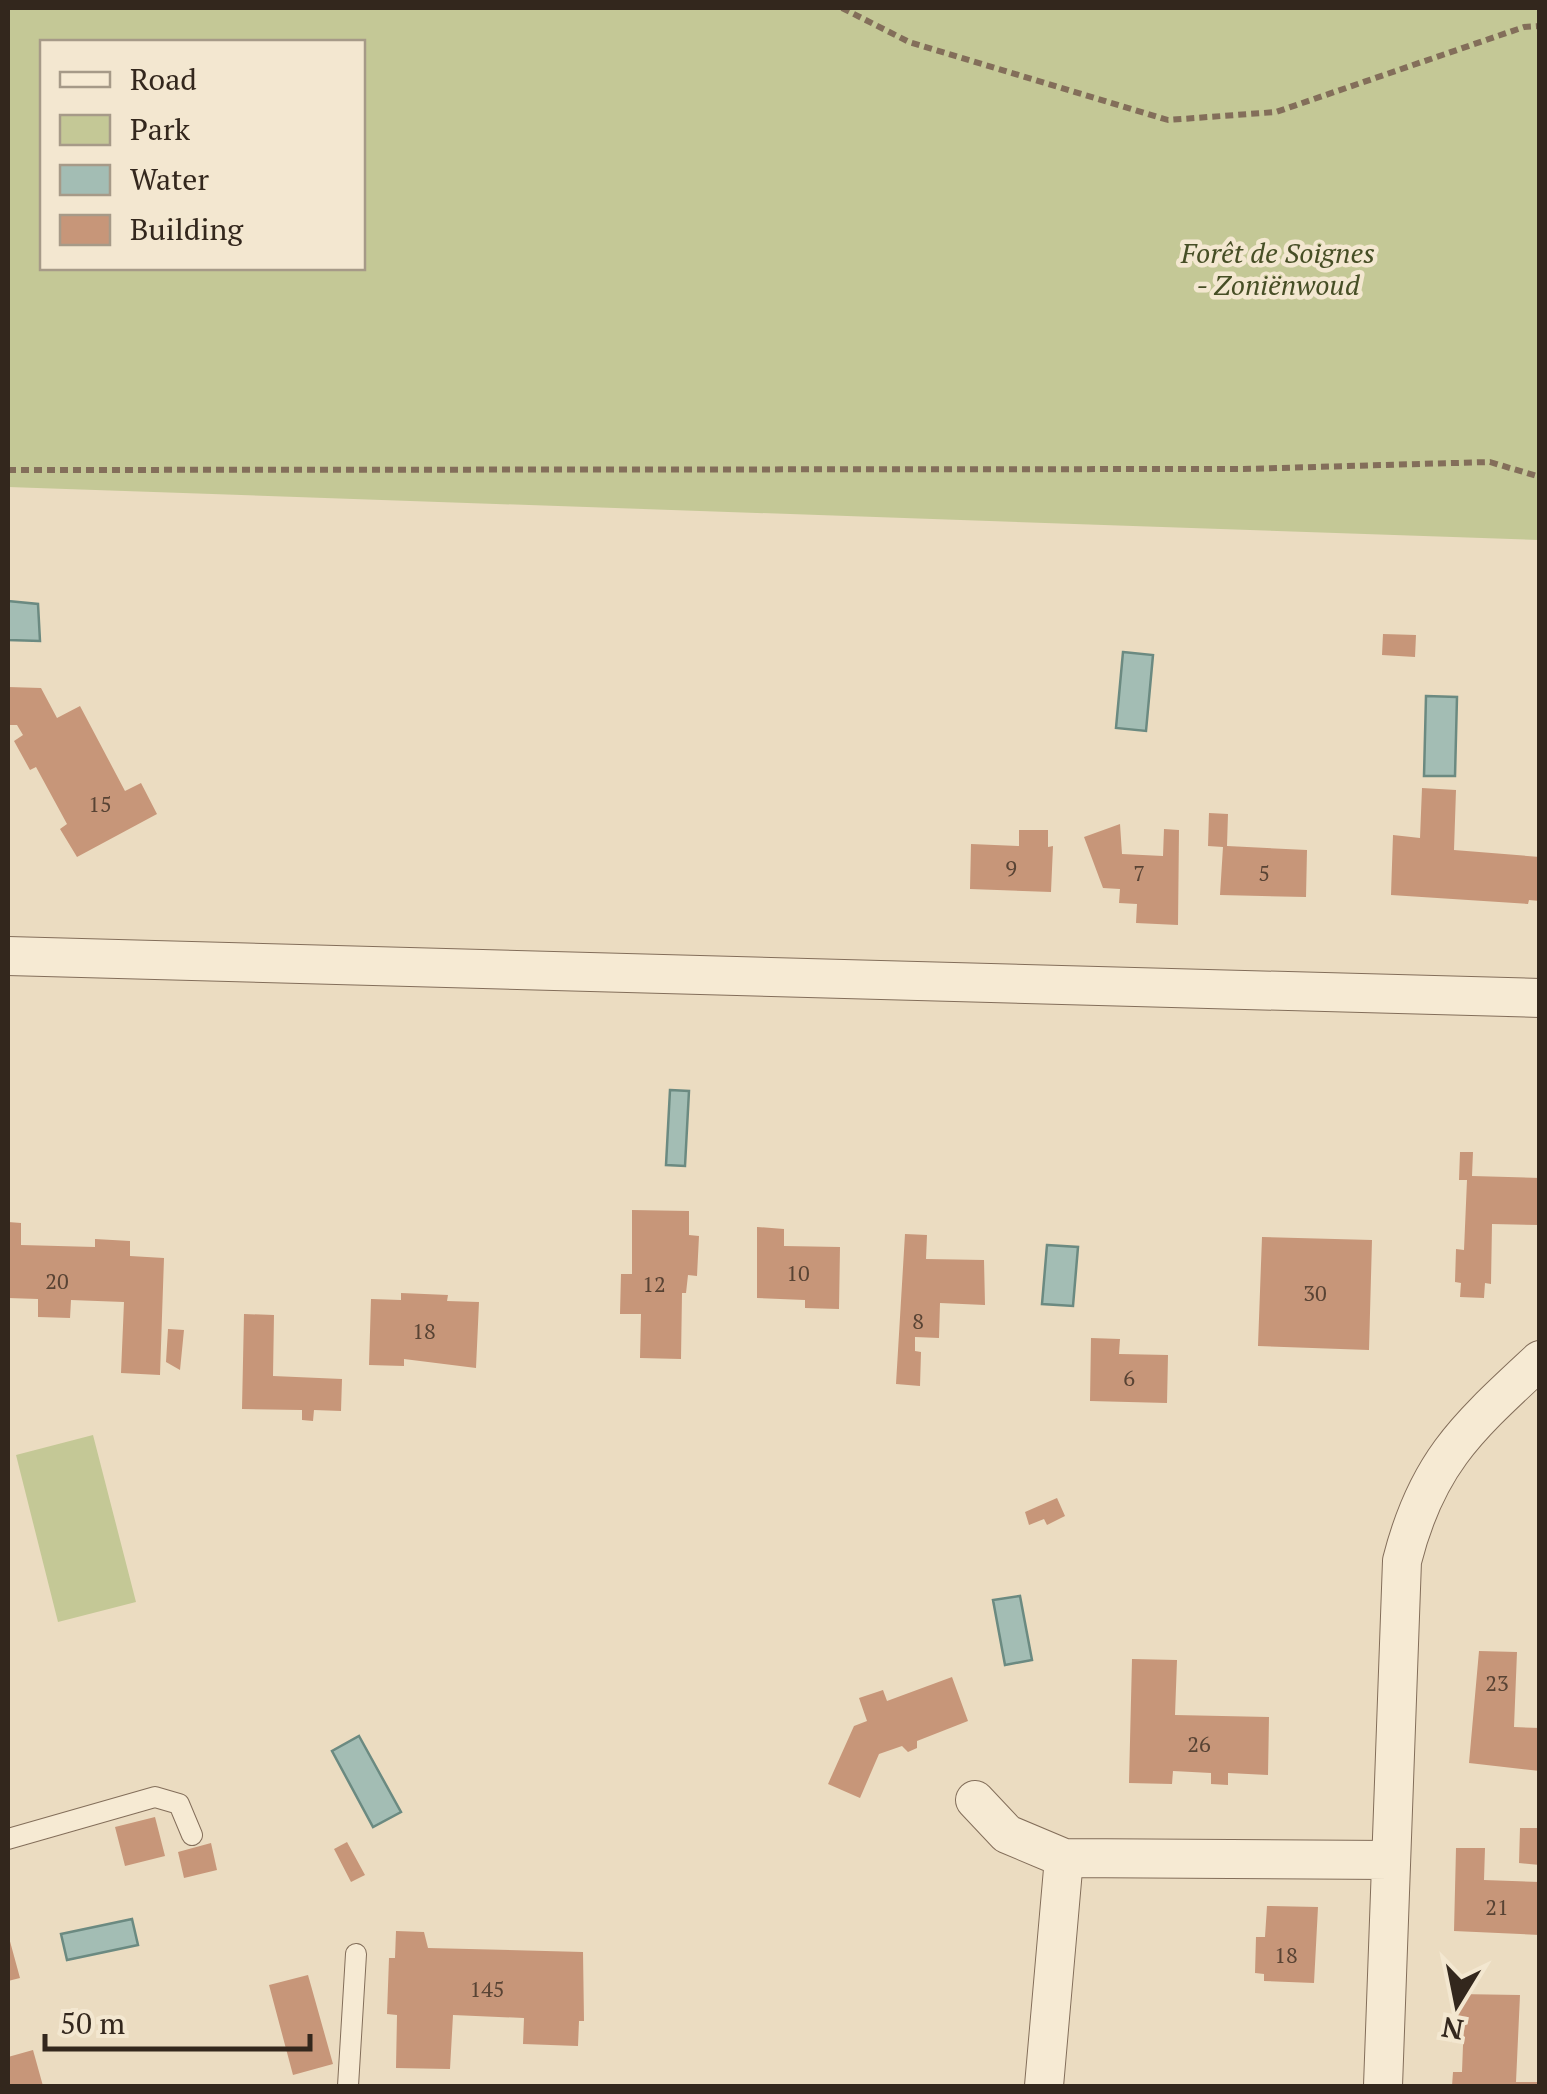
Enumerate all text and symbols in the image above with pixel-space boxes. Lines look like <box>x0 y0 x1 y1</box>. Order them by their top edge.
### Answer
legend <box>40 40 365 270</box>
text: Road <box>130 59 197 99</box>
text: Park <box>130 109 191 149</box>
text: Water <box>130 159 209 199</box>
text: Building <box>130 209 244 249</box>
park label: Forêt de Soignes - Zoniënwoud <box>1180 234 1375 303</box>
house number: 15 <box>88 789 112 818</box>
house number: 9 <box>1005 853 1017 882</box>
house number: 7 <box>1133 858 1145 887</box>
house number: 5 <box>1258 858 1270 887</box>
house number: 10 <box>786 1258 810 1287</box>
house number: 20 <box>45 1266 69 1295</box>
house number: 12 <box>642 1269 666 1298</box>
house number: 30 <box>1303 1278 1327 1307</box>
house number: 8 <box>912 1306 924 1335</box>
house number: 18 <box>412 1316 436 1345</box>
house number: 6 <box>1123 1363 1135 1392</box>
house number: 23 <box>1485 1668 1509 1697</box>
house number: 26 <box>1187 1729 1211 1758</box>
house number: 21 <box>1485 1892 1509 1921</box>
house number: 18 <box>1274 1940 1298 1969</box>
north arrow <box>1407 1954 1507 2054</box>
house number: 145 <box>469 1974 505 2003</box>
scale bar <box>45 1989 310 2051</box>
text: 50 m <box>60 2003 125 2043</box>
text: N <box>1439 2009 1466 2049</box>

